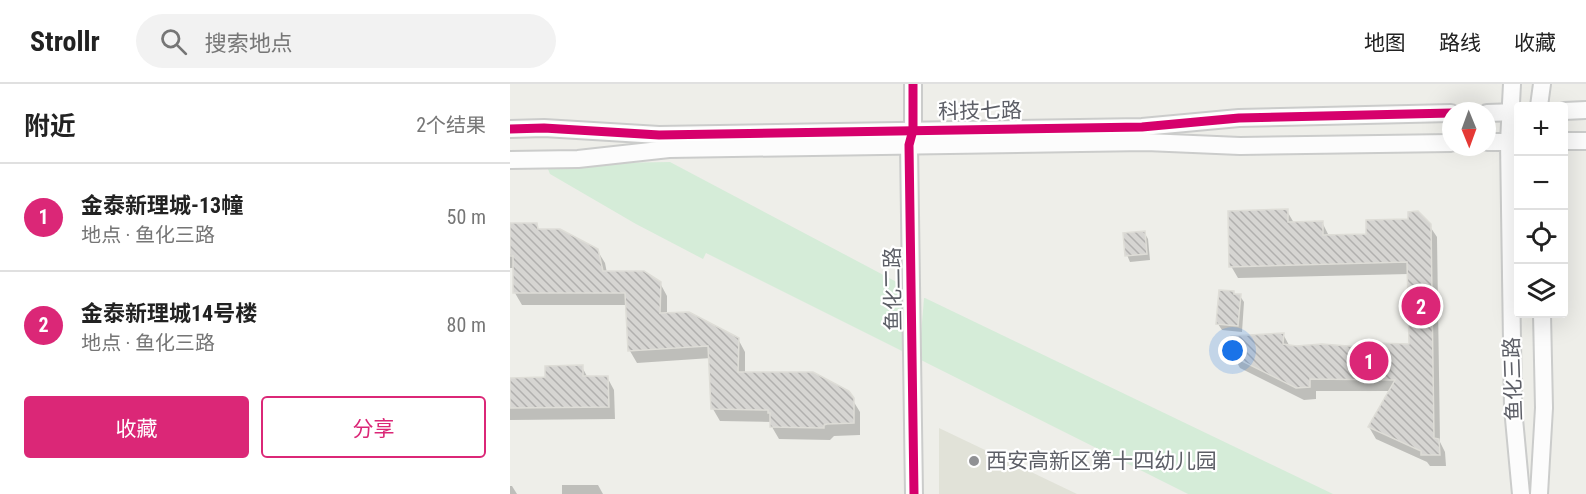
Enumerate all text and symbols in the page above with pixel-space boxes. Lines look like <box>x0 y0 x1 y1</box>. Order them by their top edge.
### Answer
search box <box>136 14 556 68</box>
text: Strollr <box>30 25 100 58</box>
icon: search <box>157 25 190 58</box>
text: 搜索地点 <box>205 31 293 56</box>
text: 地图 <box>1364 31 1406 55</box>
text: 路线 <box>1439 31 1481 55</box>
text: 收藏 <box>1514 31 1556 55</box>
street label: 科技七路 <box>938 98 1022 124</box>
north arrow <box>1442 102 1496 156</box>
map controls <box>1514 102 1568 318</box>
button: + <box>1514 102 1568 156</box>
text: 附近 <box>24 111 76 141</box>
text: 2个结果 <box>416 113 486 137</box>
button: − <box>1514 156 1568 210</box>
text: 金泰新理城-13幢 <box>81 193 243 218</box>
text: 1 <box>38 205 49 229</box>
text: 50 m <box>447 205 486 229</box>
button: locate <box>1514 210 1568 264</box>
text: 地点 · 鱼化三路 <box>81 223 215 247</box>
street label: 鱼化二路 <box>880 247 906 331</box>
button: layers <box>1514 264 1568 318</box>
pin: 2 <box>1402 284 1440 328</box>
text: 金泰新理城14号楼 <box>81 301 257 326</box>
text: 2 <box>38 313 49 337</box>
text: 80 m <box>447 313 486 337</box>
text: 地点 · 鱼化三路 <box>81 331 215 355</box>
your location <box>1218 336 1247 365</box>
street label: 鱼化三路 <box>1500 337 1526 421</box>
pin: 1 <box>1350 338 1388 384</box>
button: 收藏 <box>24 396 249 458</box>
button: 分享 <box>261 396 486 458</box>
place label: 西安高新区第十四幼儿园 <box>986 449 1217 473</box>
marker: 西安高新区第十四幼儿园 <box>967 454 981 468</box>

